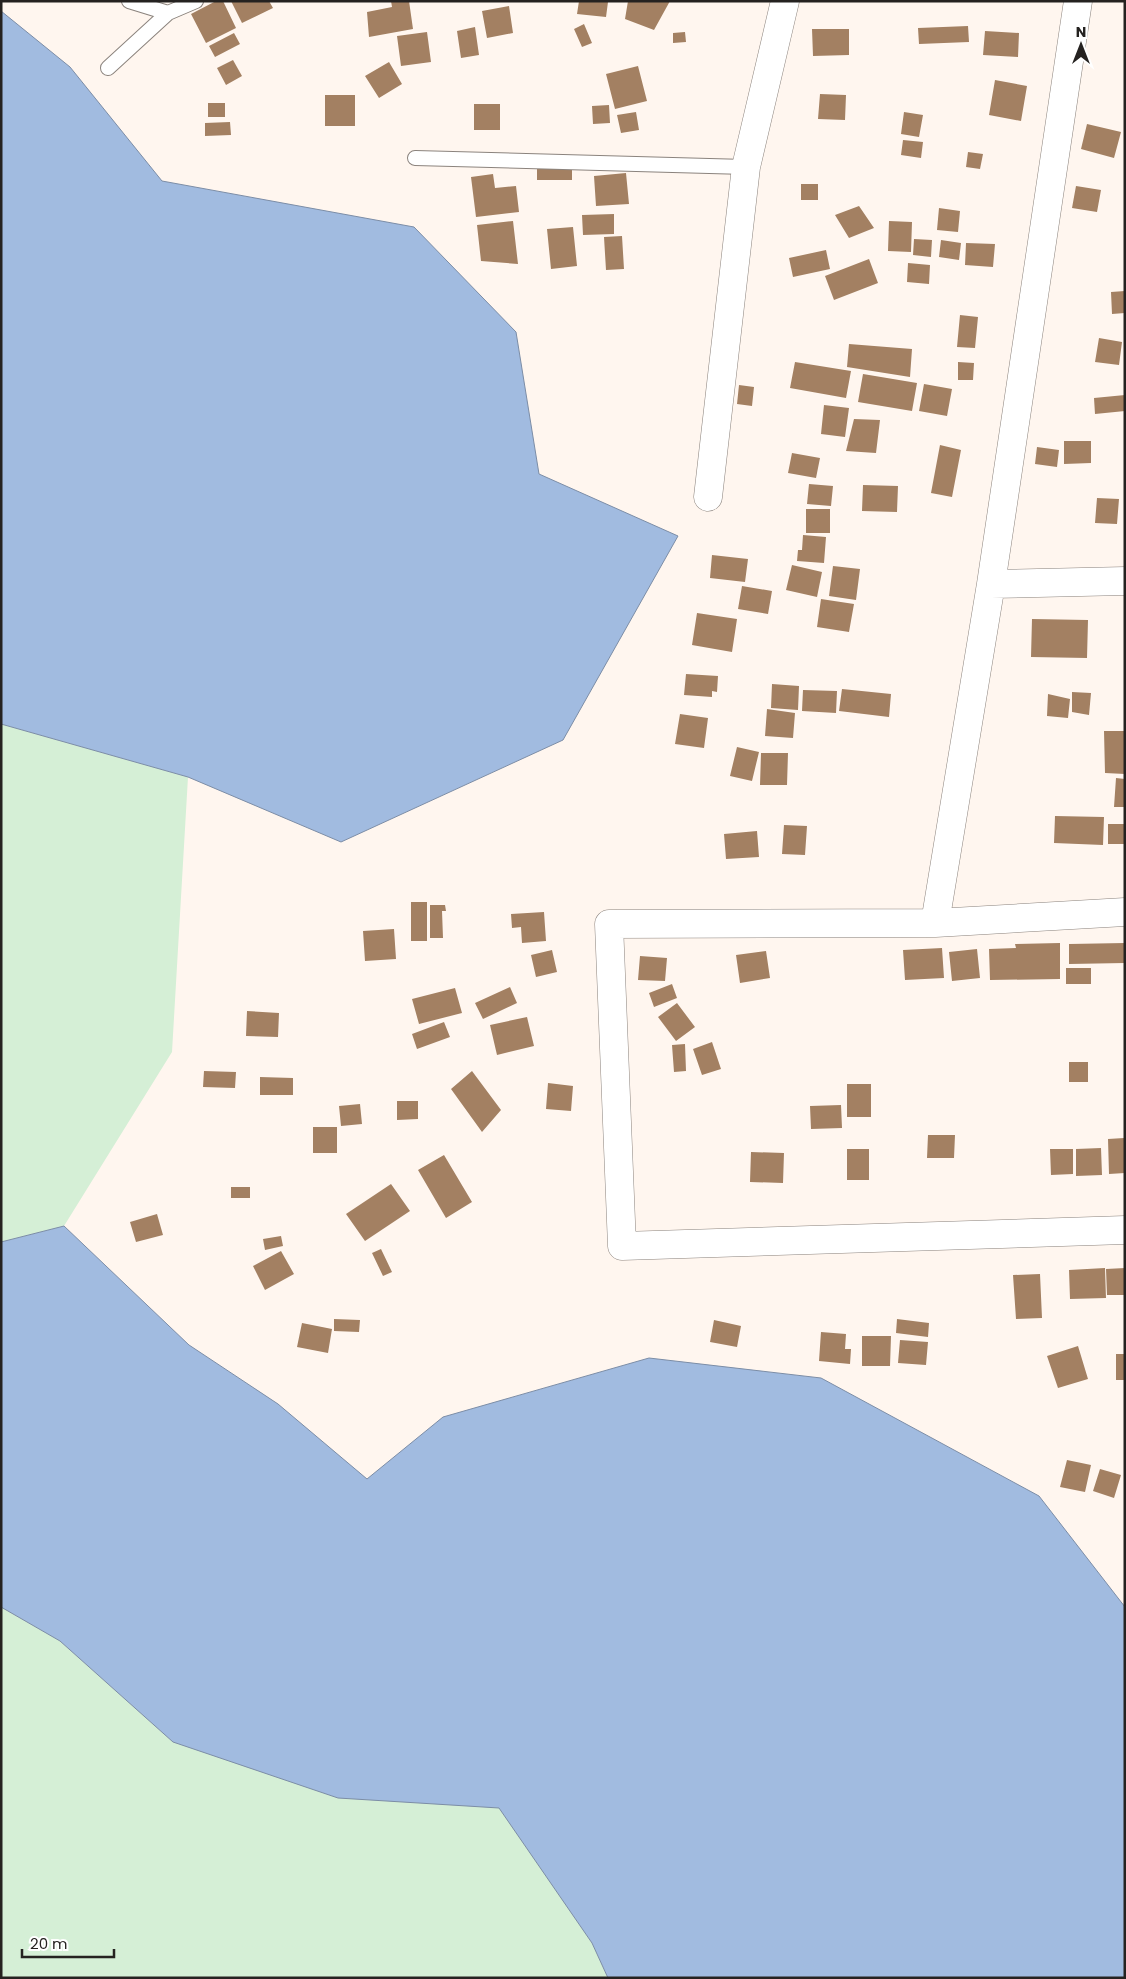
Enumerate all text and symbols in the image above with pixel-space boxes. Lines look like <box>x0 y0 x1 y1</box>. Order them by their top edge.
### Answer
north arrow <box>1056 20 1106 70</box>
text: N <box>1076 22 1086 42</box>
scale bar <box>22 1926 115 1958</box>
text: 20 m <box>30 1933 68 1954</box>

